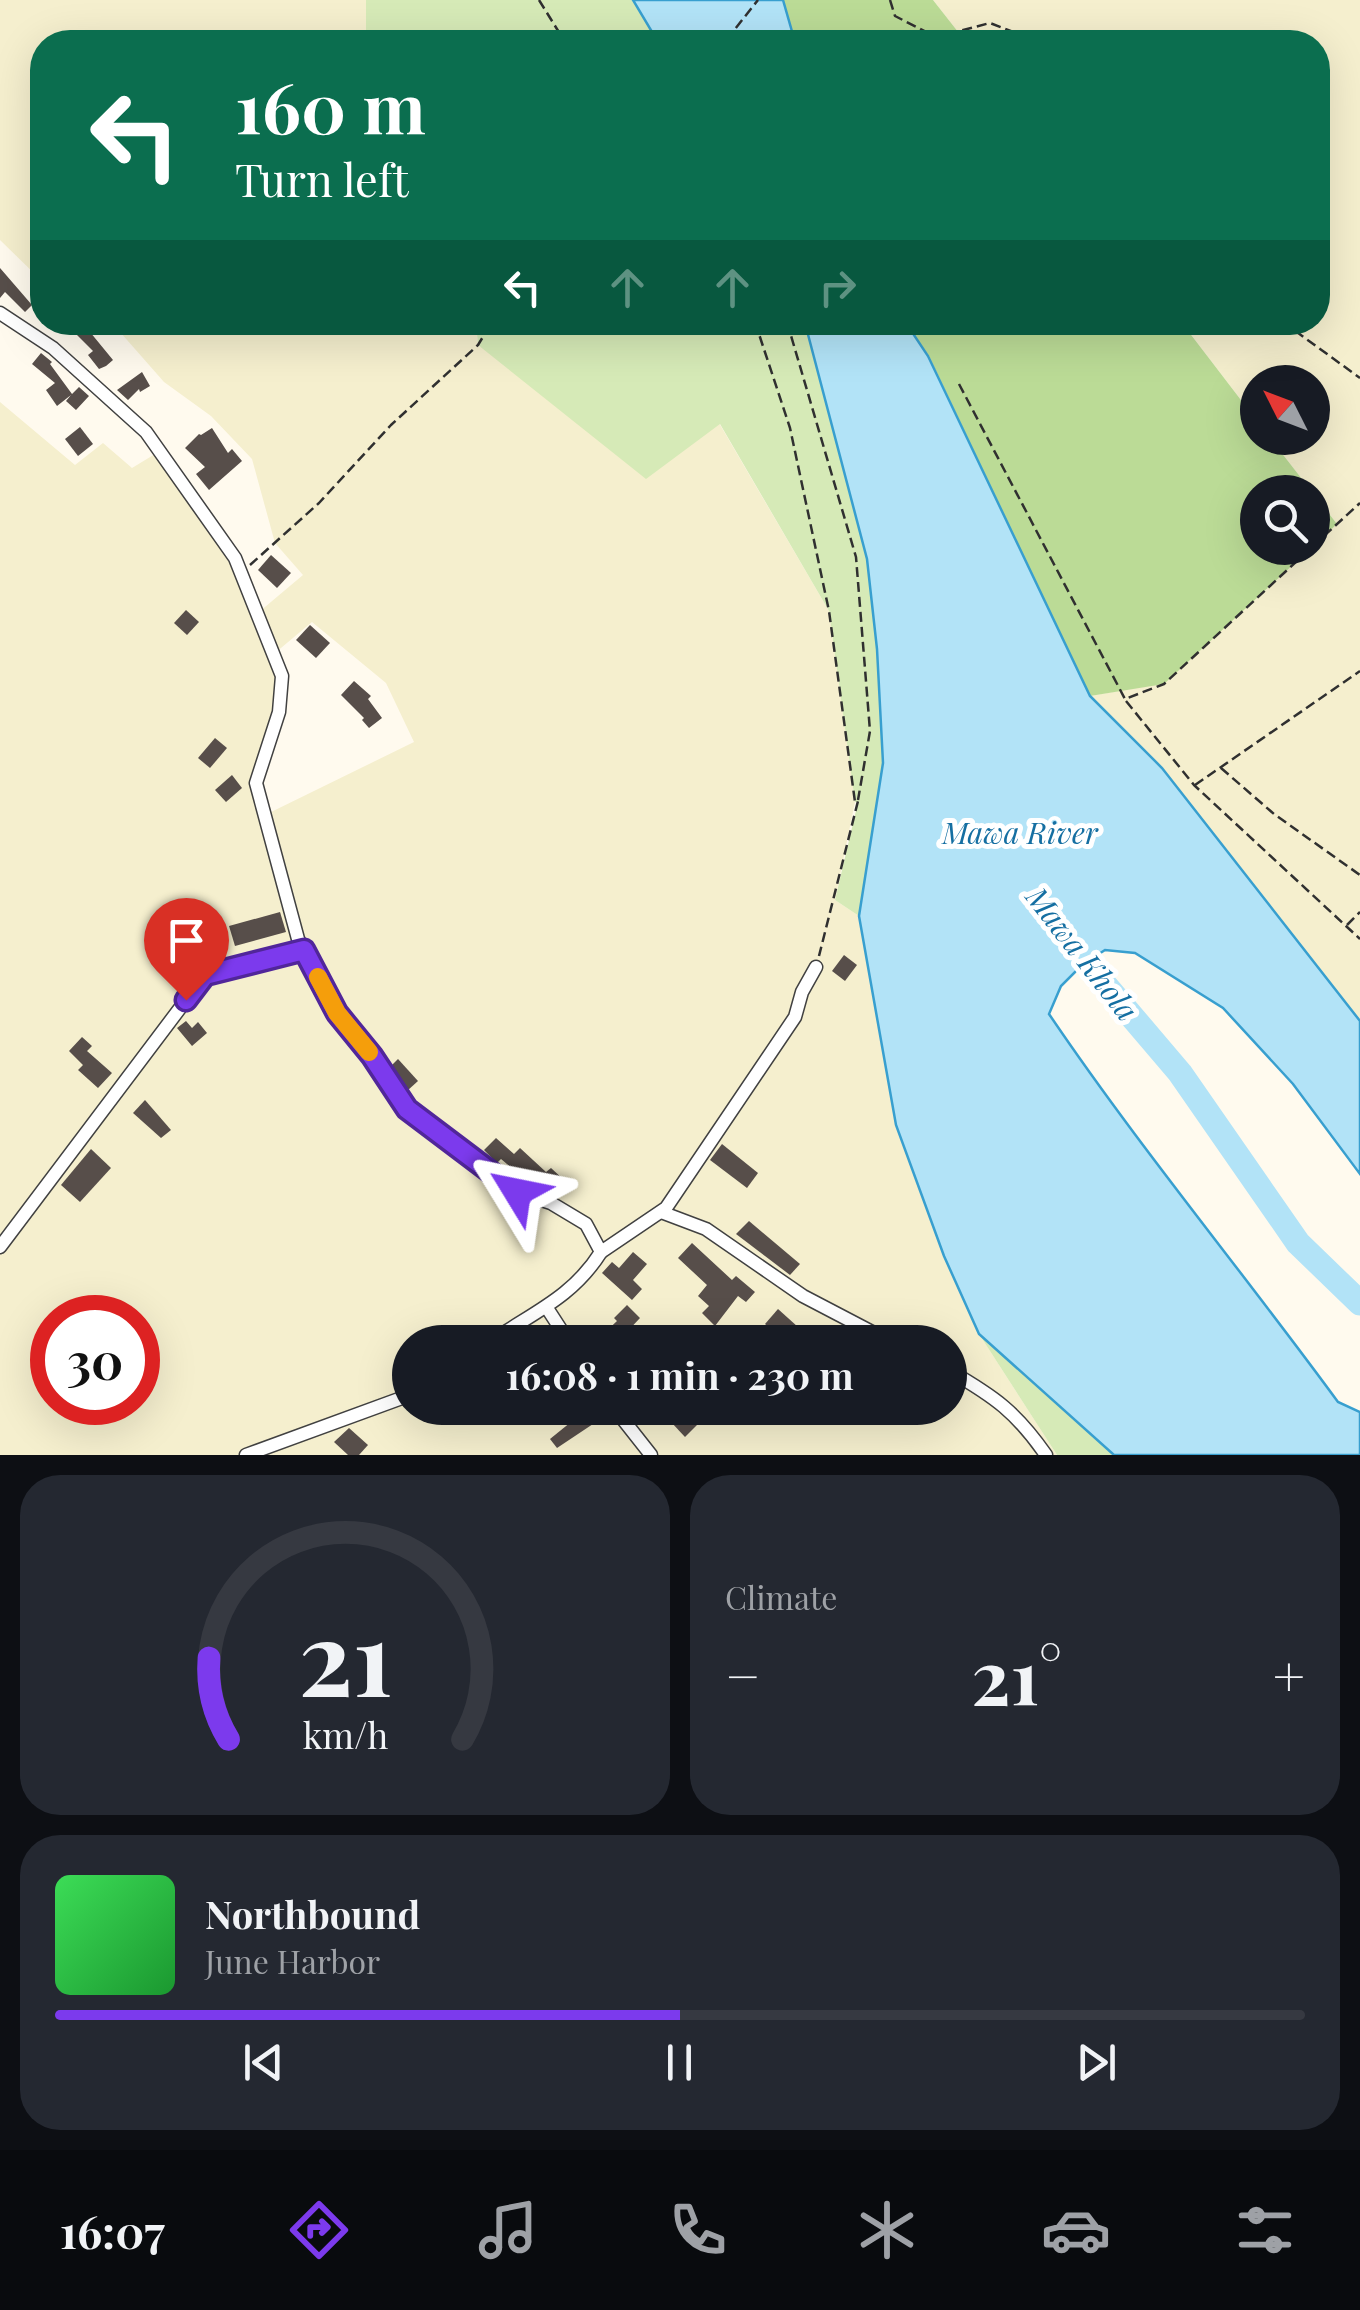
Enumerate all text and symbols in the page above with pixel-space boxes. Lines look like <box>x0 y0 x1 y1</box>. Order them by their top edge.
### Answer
text: 160 m <box>235 58 426 152</box>
icon: left <box>70 70 200 200</box>
text: Turn left <box>235 148 409 208</box>
icon: left <box>495 260 550 315</box>
icon: ahead <box>600 260 655 315</box>
icon: ahead <box>705 260 760 315</box>
icon: right <box>810 260 865 315</box>
north arrow <box>1240 365 1330 455</box>
map controls <box>1240 365 1330 565</box>
button: search <box>1240 475 1330 565</box>
water label: Mawa River <box>940 812 1099 852</box>
water label: Mawa Khola <box>1017 876 1148 1028</box>
pin <box>144 898 229 1001</box>
icon: arrive <box>159 913 214 968</box>
position arrow <box>465 1140 569 1244</box>
speed limit sign: 30 <box>30 1295 160 1425</box>
text: 16:08 · 1 min · 230 m <box>505 1349 854 1400</box>
text: Climate <box>725 1575 837 1618</box>
text: 21 <box>298 1584 392 1723</box>
text: 21° <box>971 1624 1062 1724</box>
text: − <box>725 1637 761 1711</box>
text: + <box>1273 1637 1305 1711</box>
text: km/h <box>302 1710 388 1758</box>
text: Northbound <box>205 1888 420 1939</box>
text: June Harbor <box>205 1939 380 1982</box>
icon: previous <box>236 2035 291 2090</box>
icon: pause <box>652 2035 707 2090</box>
icon: next <box>1069 2035 1124 2090</box>
icon: directions <box>284 2195 354 2265</box>
icon: music <box>473 2195 543 2265</box>
icon: phone <box>663 2195 733 2265</box>
icon: climate <box>852 2195 922 2265</box>
icon: car <box>1041 2195 1111 2265</box>
icon: filters <box>1230 2195 1300 2265</box>
text: 16:07 <box>60 2200 165 2260</box>

